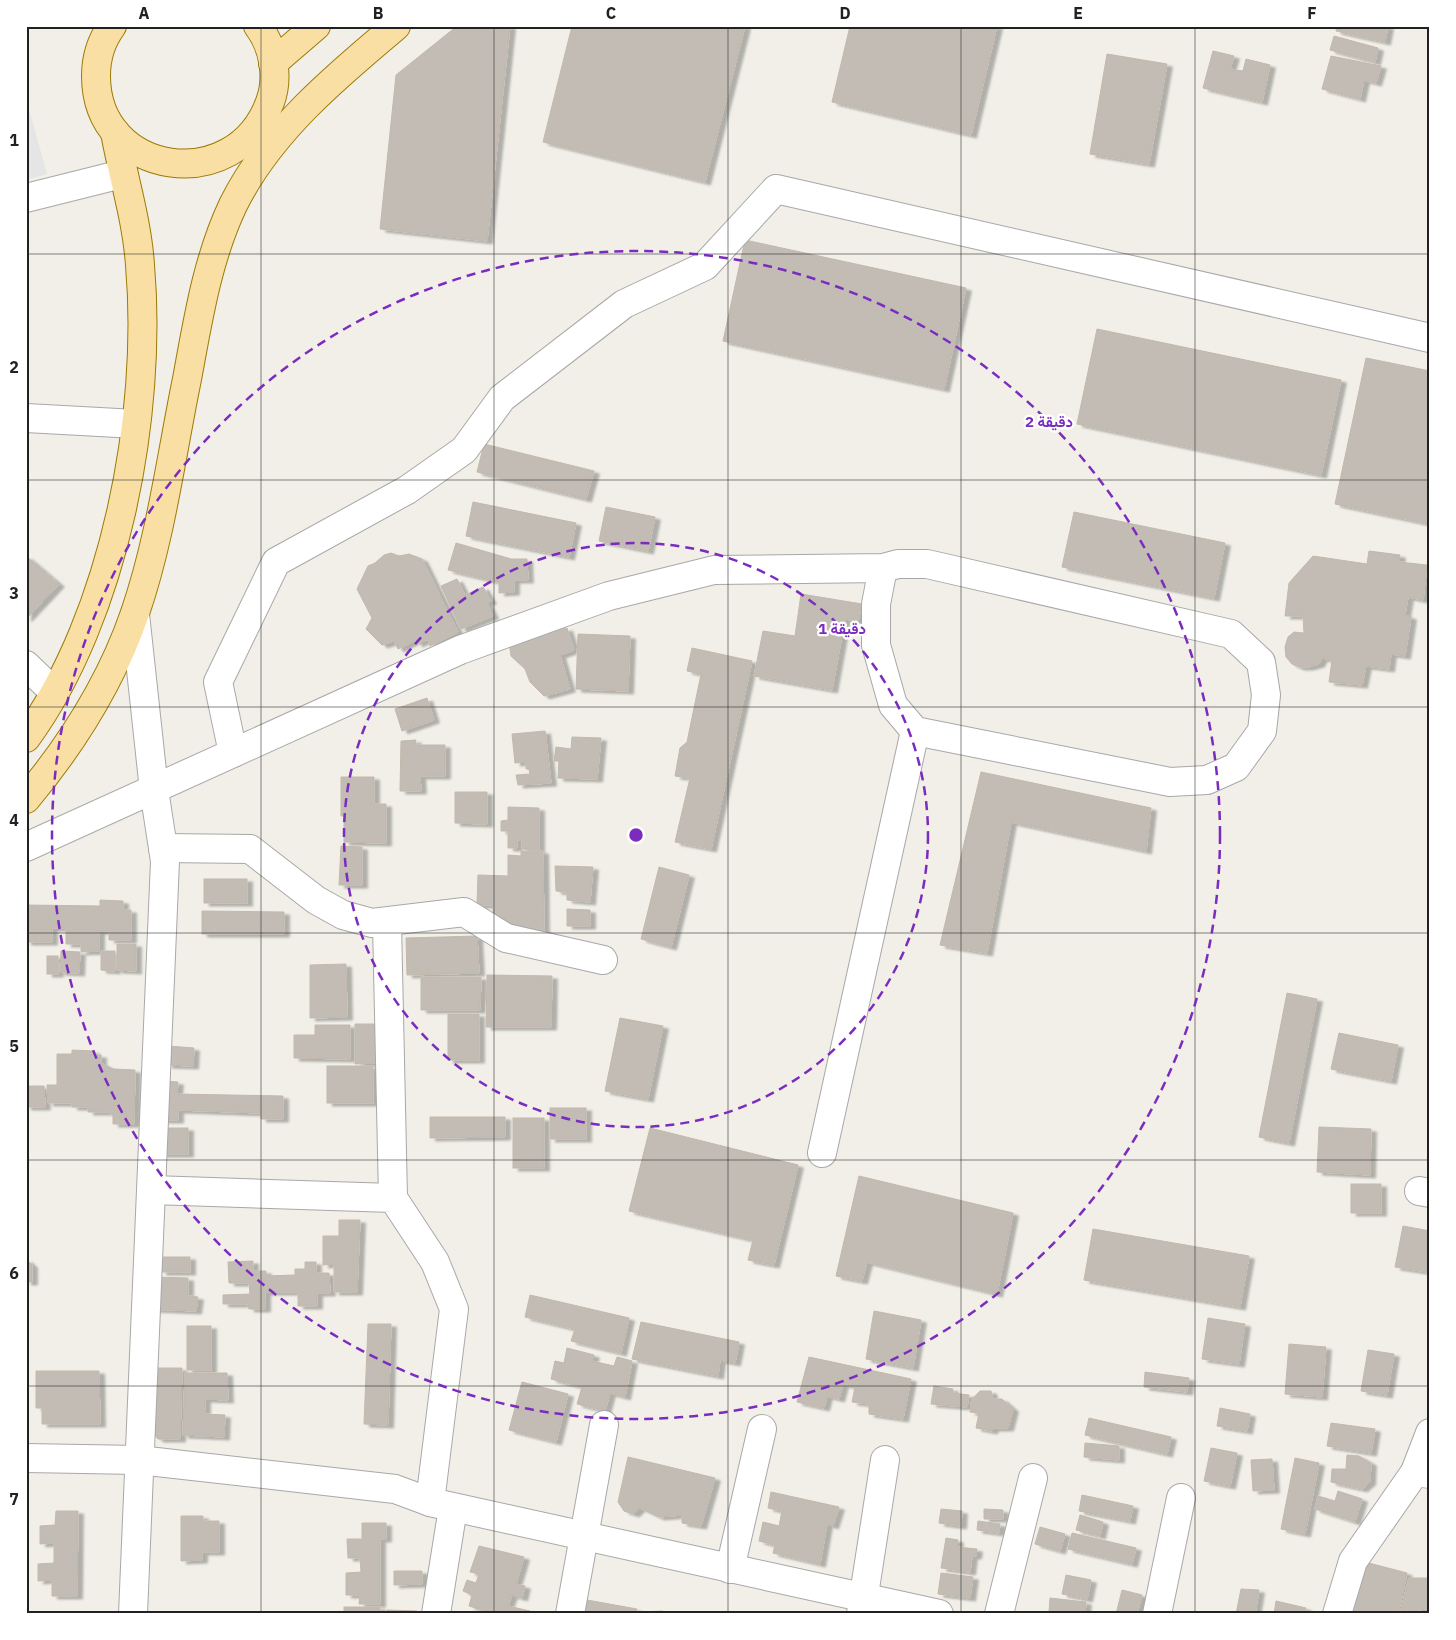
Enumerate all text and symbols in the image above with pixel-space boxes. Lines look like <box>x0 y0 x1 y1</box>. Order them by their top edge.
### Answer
text: A <box>139 3 150 23</box>
text: B <box>373 3 384 23</box>
text: C <box>606 3 616 23</box>
text: D <box>839 3 851 23</box>
text: E <box>1073 3 1083 23</box>
text: F <box>1307 3 1317 23</box>
text: 1 <box>9 130 19 150</box>
text: 2 <box>9 357 19 377</box>
text: 2 دقيقة <box>1025 412 1073 431</box>
text: 3 <box>9 583 19 603</box>
text: 1 دقيقة <box>818 619 866 638</box>
text: 4 <box>9 810 19 830</box>
centre of rings <box>627 826 645 844</box>
text: 5 <box>9 1036 19 1056</box>
text: 6 <box>9 1263 19 1283</box>
text: 7 <box>9 1489 19 1509</box>

